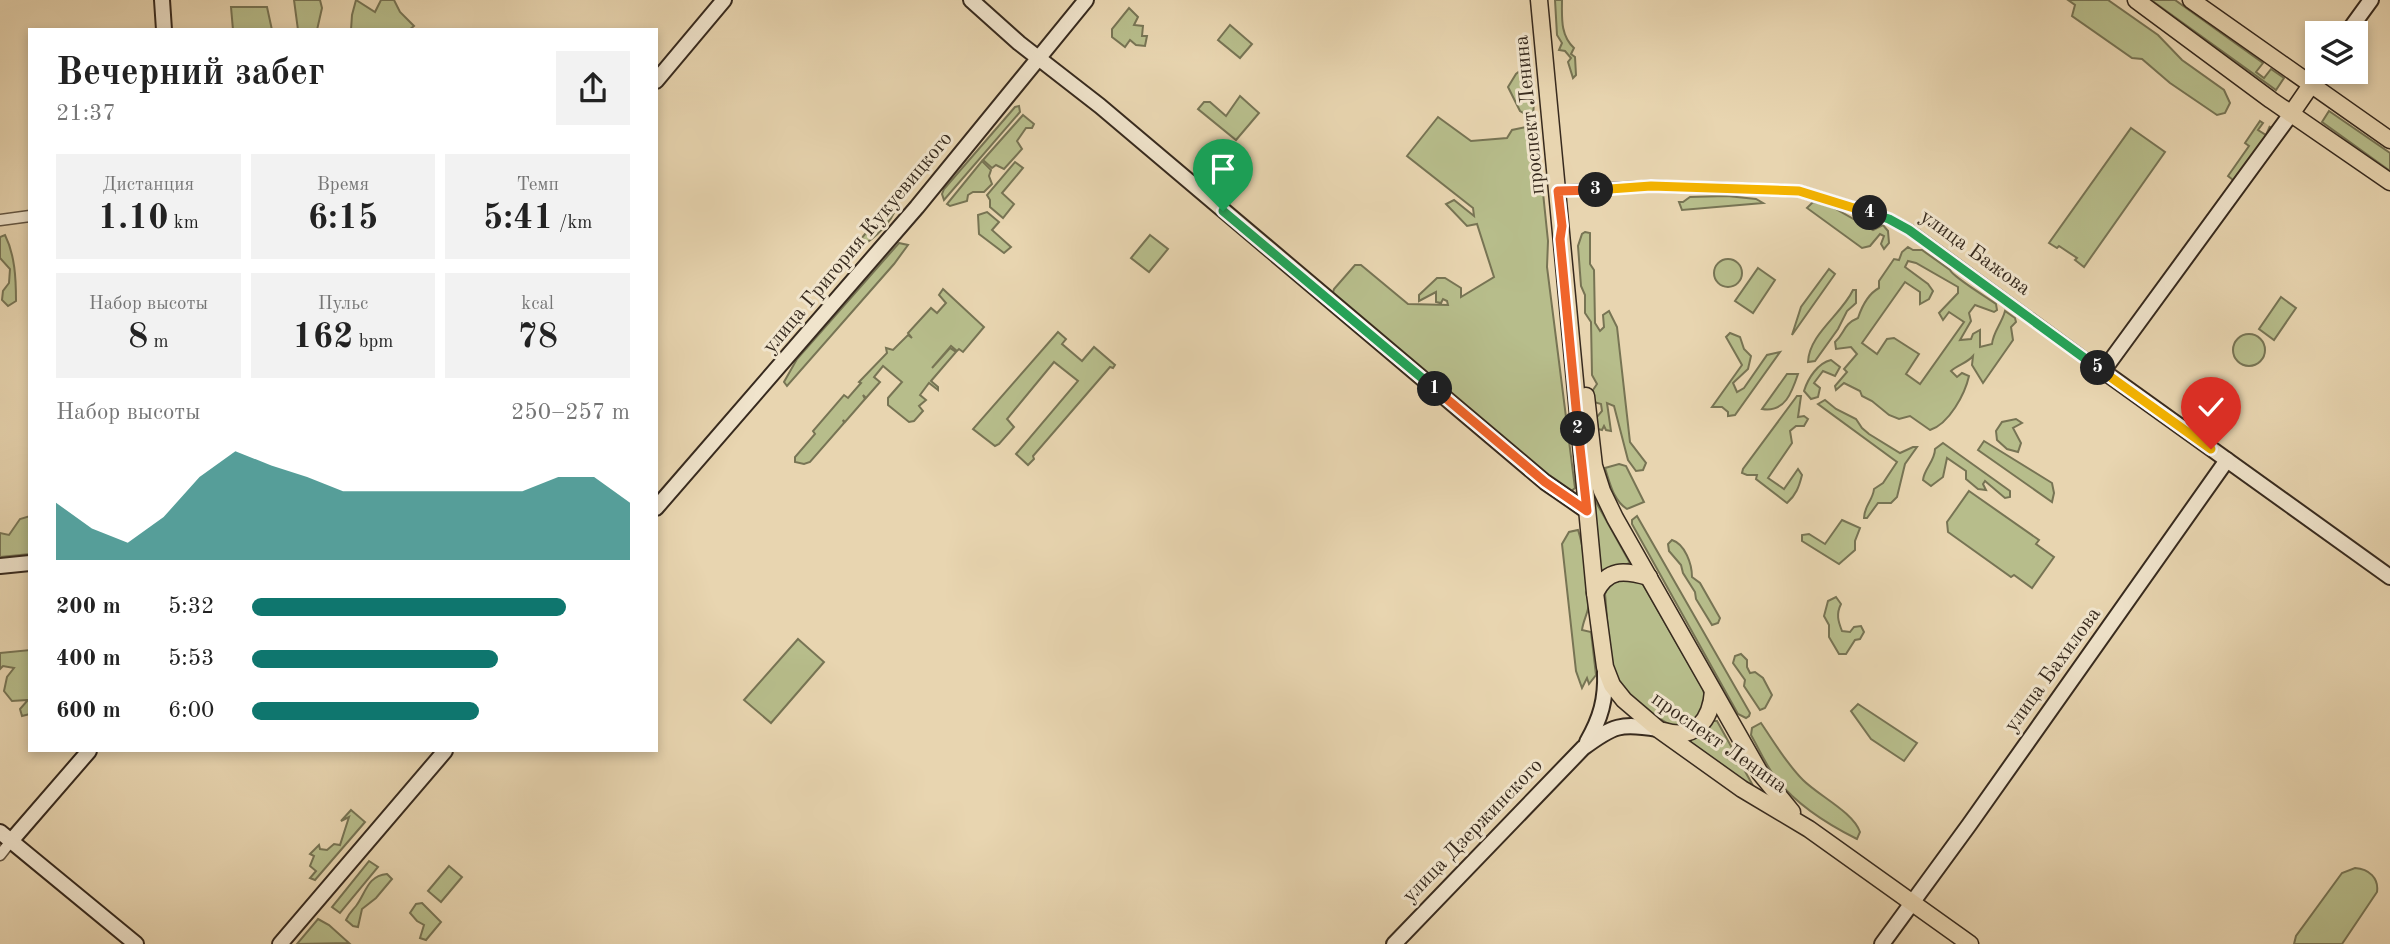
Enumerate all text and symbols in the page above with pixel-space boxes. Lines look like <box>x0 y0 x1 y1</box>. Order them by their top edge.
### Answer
map controls <box>2305 21 2368 84</box>
button: layers <box>2305 21 2368 84</box>
street label: проспект Ленина <box>1511 34 1549 196</box>
button: share <box>556 51 630 125</box>
text: Вечерний забег <box>56 55 325 93</box>
text: 21:37 <box>56 102 116 125</box>
street label: улица Григория Кукуевицкого <box>759 128 957 358</box>
pin <box>1193 139 1253 211</box>
icon: arrive <box>1204 150 1242 188</box>
pin: 3 <box>1578 172 1614 208</box>
text: Дистанция <box>102 176 194 195</box>
text: Время <box>317 176 369 195</box>
text: Темп <box>516 176 559 195</box>
text: 3 <box>1590 180 1601 199</box>
pin: 4 <box>1853 196 1888 230</box>
text: 1.10 <box>98 201 169 236</box>
text: 6:15 <box>308 201 378 236</box>
text: 5:41 <box>483 201 554 236</box>
text: 4 <box>1864 203 1875 222</box>
street label: улица Бажова <box>1916 206 2034 300</box>
text: km <box>169 214 199 233</box>
text: /km <box>554 214 592 233</box>
text: Набор высоты <box>89 295 208 314</box>
text: Пульс <box>318 295 368 314</box>
text: kcal <box>521 295 554 314</box>
text: 8 <box>128 320 148 355</box>
text: 162 <box>293 320 353 355</box>
text: 78 <box>517 320 558 355</box>
text: m <box>148 333 169 352</box>
text: bpm <box>353 333 393 352</box>
pin: 5 <box>2080 350 2116 386</box>
text: 5 <box>2092 358 2103 377</box>
pin: 1 <box>1418 372 1452 406</box>
pin <box>2181 377 2241 449</box>
text: 1 <box>1429 379 1440 398</box>
icon: check <box>2192 388 2230 426</box>
text: Набор высоты <box>56 401 200 424</box>
text: 250–257 m <box>511 401 630 424</box>
pin: 2 <box>1560 412 1596 446</box>
text: 2 <box>1572 419 1583 438</box>
text: 200 m <box>56 595 121 618</box>
text: 5:32 <box>168 595 214 618</box>
street label: улица Бахилова <box>2001 604 2105 736</box>
text: 400 m <box>56 647 121 670</box>
text: 5:53 <box>168 647 214 670</box>
street label: проспект Ленина <box>1647 688 1791 798</box>
text: 600 m <box>56 699 121 722</box>
text: 6:00 <box>168 699 214 722</box>
street label: улица Дзержинского <box>1399 755 1547 907</box>

